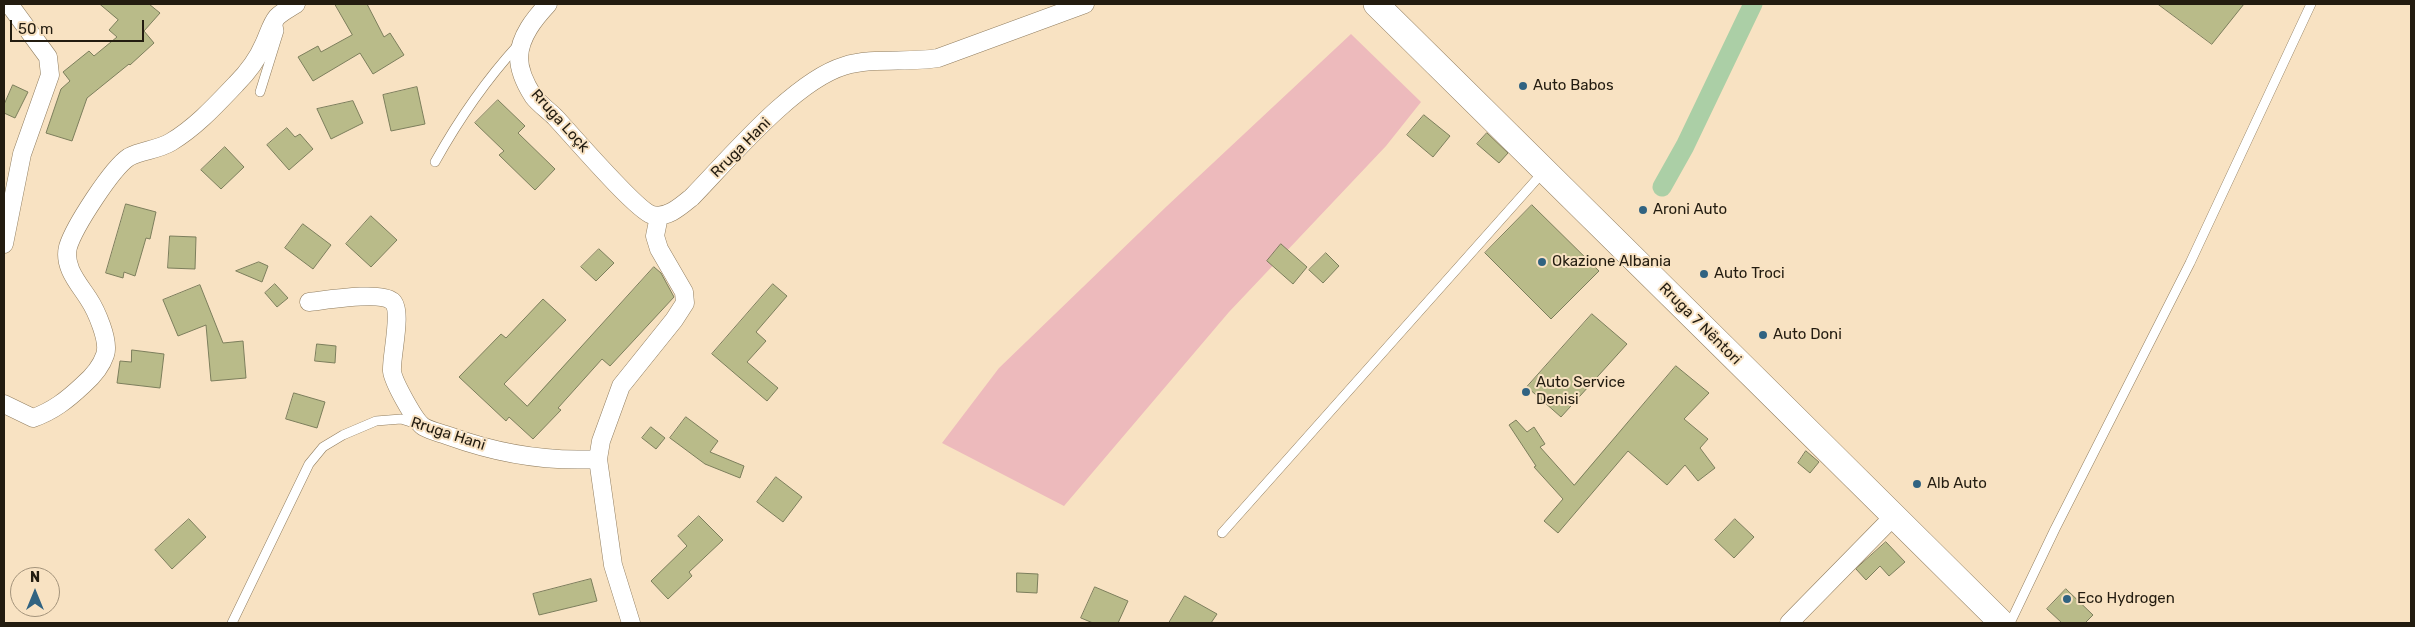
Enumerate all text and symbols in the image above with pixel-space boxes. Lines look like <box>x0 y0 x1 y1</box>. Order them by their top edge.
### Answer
scale bar <box>12 10 146 42</box>
text: 50 m <box>18 20 53 38</box>
place label: Auto Babos <box>1533 77 1614 95</box>
marker: Auto Babos <box>1517 80 1529 92</box>
street label: Rruga Loçk <box>527 86 593 156</box>
street label: Rruga Hani <box>707 114 775 182</box>
place label: Aroni Auto <box>1653 201 1727 219</box>
marker: Aroni Auto <box>1637 204 1649 216</box>
place label: Okazione Albania <box>1552 253 1671 271</box>
marker: Okazione Albania <box>1536 256 1548 268</box>
place label: Auto Troci <box>1714 265 1785 283</box>
marker: Auto Troci <box>1698 268 1710 280</box>
street label: Rruga 7 Nëntori <box>1655 279 1745 369</box>
place label: Auto Doni <box>1773 326 1842 344</box>
marker: Auto Doni <box>1757 329 1769 341</box>
place label: Auto Service Denisi <box>1536 374 1625 409</box>
marker: Auto Service Denisi <box>1520 386 1532 398</box>
street label: Rruga Hani <box>409 414 487 454</box>
place label: Alb Auto <box>1927 475 1987 493</box>
marker: Alb Auto <box>1911 478 1923 490</box>
north arrow <box>10 567 60 617</box>
text: N <box>30 569 40 586</box>
place label: Eco Hydrogen <box>2077 590 2175 608</box>
marker: Eco Hydrogen <box>2061 593 2073 605</box>

